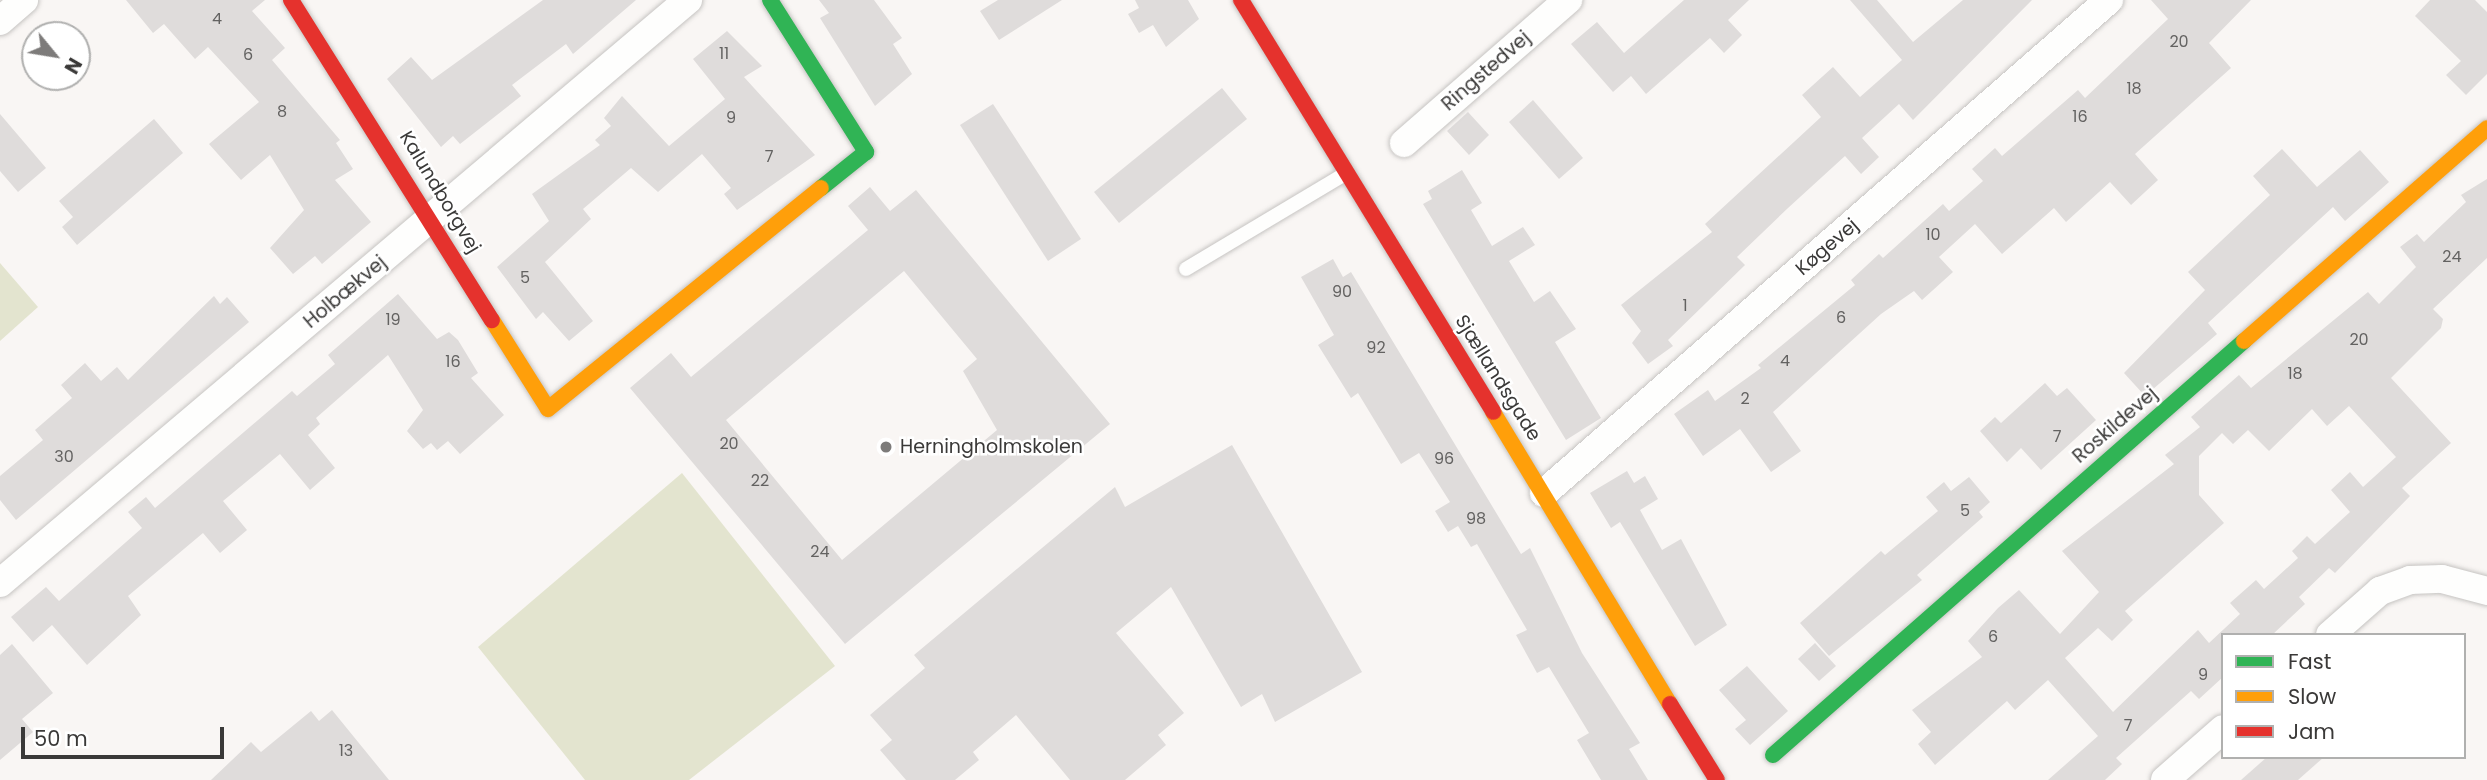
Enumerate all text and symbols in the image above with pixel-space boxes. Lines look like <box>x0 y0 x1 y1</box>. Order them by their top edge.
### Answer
house number: 4 <box>212 9 222 29</box>
north arrow <box>21 21 91 91</box>
street label: Ringstedvej <box>1437 26 1535 116</box>
house number: 20 <box>2169 32 2189 52</box>
house number: 11 <box>719 44 729 64</box>
house number: 6 <box>243 45 253 65</box>
text: N <box>58 53 88 79</box>
house number: 18 <box>2126 79 2142 99</box>
house number: 8 <box>277 102 287 122</box>
house number: 16 <box>2072 107 2088 127</box>
house number: 9 <box>726 108 736 128</box>
street label: Kalundborgvej <box>395 127 485 257</box>
house number: 7 <box>765 147 773 167</box>
street label: Køgevej <box>1791 214 1863 280</box>
house number: 10 <box>1925 225 1941 245</box>
house number: 24 <box>2442 247 2462 267</box>
street label: Holbækvej <box>299 251 391 333</box>
house number: 5 <box>520 268 530 288</box>
house number: 90 <box>1332 282 1352 302</box>
house number: 1 <box>1682 296 1688 316</box>
house number: 6 <box>1836 308 1846 328</box>
house number: 19 <box>385 310 401 330</box>
street label: Sjællandsgade <box>1450 311 1546 445</box>
house number: 20 <box>2349 330 2369 350</box>
house number: 92 <box>1366 338 1386 358</box>
house number: 4 <box>1780 351 1790 371</box>
house number: 16 <box>445 352 461 372</box>
house number: 18 <box>2287 364 2303 384</box>
street label: Roskildevej <box>2068 382 2162 468</box>
house number: 2 <box>1740 389 1750 409</box>
house number: 7 <box>2053 427 2061 447</box>
house number: 20 <box>719 434 739 454</box>
place label: Herningholmskolen <box>900 436 1083 458</box>
marker: Herningholmskolen <box>878 439 894 455</box>
house number: 30 <box>54 447 74 467</box>
house number: 96 <box>1434 449 1454 469</box>
house number: 22 <box>751 471 769 491</box>
house number: 5 <box>1960 501 1970 521</box>
house number: 98 <box>1466 509 1486 529</box>
house number: 24 <box>810 542 830 562</box>
house number: 6 <box>1988 627 1998 647</box>
legend <box>2221 633 2466 759</box>
text: Fast <box>2288 647 2331 676</box>
house number: 9 <box>2198 665 2208 685</box>
text: Slow <box>2288 682 2336 711</box>
scale bar <box>24 714 228 758</box>
house number: 7 <box>2124 716 2132 736</box>
text: Jam <box>2288 717 2335 746</box>
text: 50 m <box>34 724 88 753</box>
house number: 13 <box>339 741 353 761</box>

